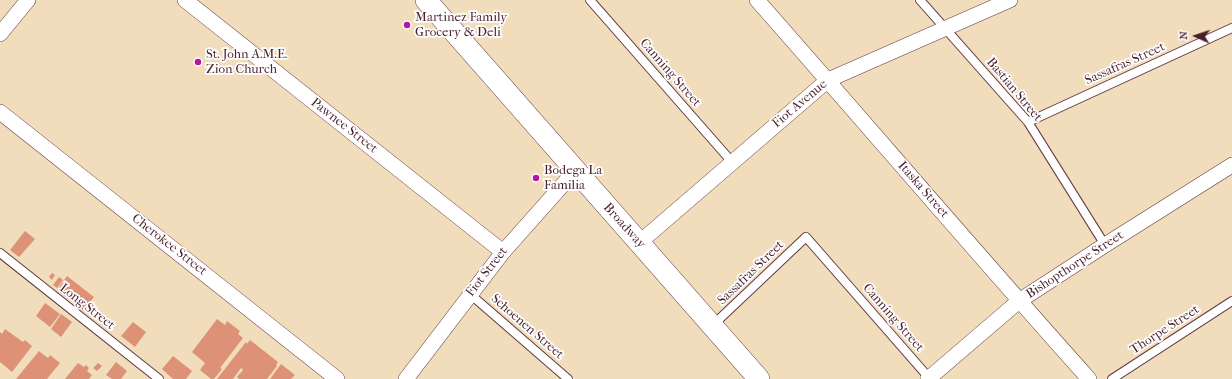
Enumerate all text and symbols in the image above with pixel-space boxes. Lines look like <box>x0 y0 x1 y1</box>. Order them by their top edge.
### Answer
place label: Martinez Family Grocery & Deli <box>415 10 507 41</box>
north arrow <box>1176 16 1216 56</box>
marker: Martinez Family Grocery & Deli <box>402 20 412 30</box>
text: N <box>1177 31 1190 40</box>
street label: Canning Street <box>636 36 704 110</box>
street label: Sassafras Street <box>1083 39 1167 89</box>
place label: St. John A.M.E. Zion Church <box>206 47 287 78</box>
street label: Bastian Street <box>983 55 1045 125</box>
marker: St. John A.M.E. Zion Church <box>193 57 203 67</box>
street label: Fiot Avenue <box>769 77 831 131</box>
street label: Pawnee Street <box>307 95 381 157</box>
street label: Itaska Street <box>894 158 952 222</box>
place label: Bodega La Familia <box>544 163 602 194</box>
marker: Bodega La Familia <box>531 173 541 183</box>
street label: Broadway <box>600 200 648 252</box>
street label: Cherokee Street <box>128 211 210 279</box>
street label: Bishopthorpe Street <box>1023 228 1127 302</box>
street label: Sassafras Street <box>715 237 787 309</box>
street label: Fiot Street <box>463 244 511 300</box>
street label: Long Street <box>56 281 118 333</box>
street label: Canning Street <box>859 281 927 355</box>
street label: Schoenen Street <box>487 291 567 363</box>
street label: Thorpe Street <box>1128 302 1202 358</box>

